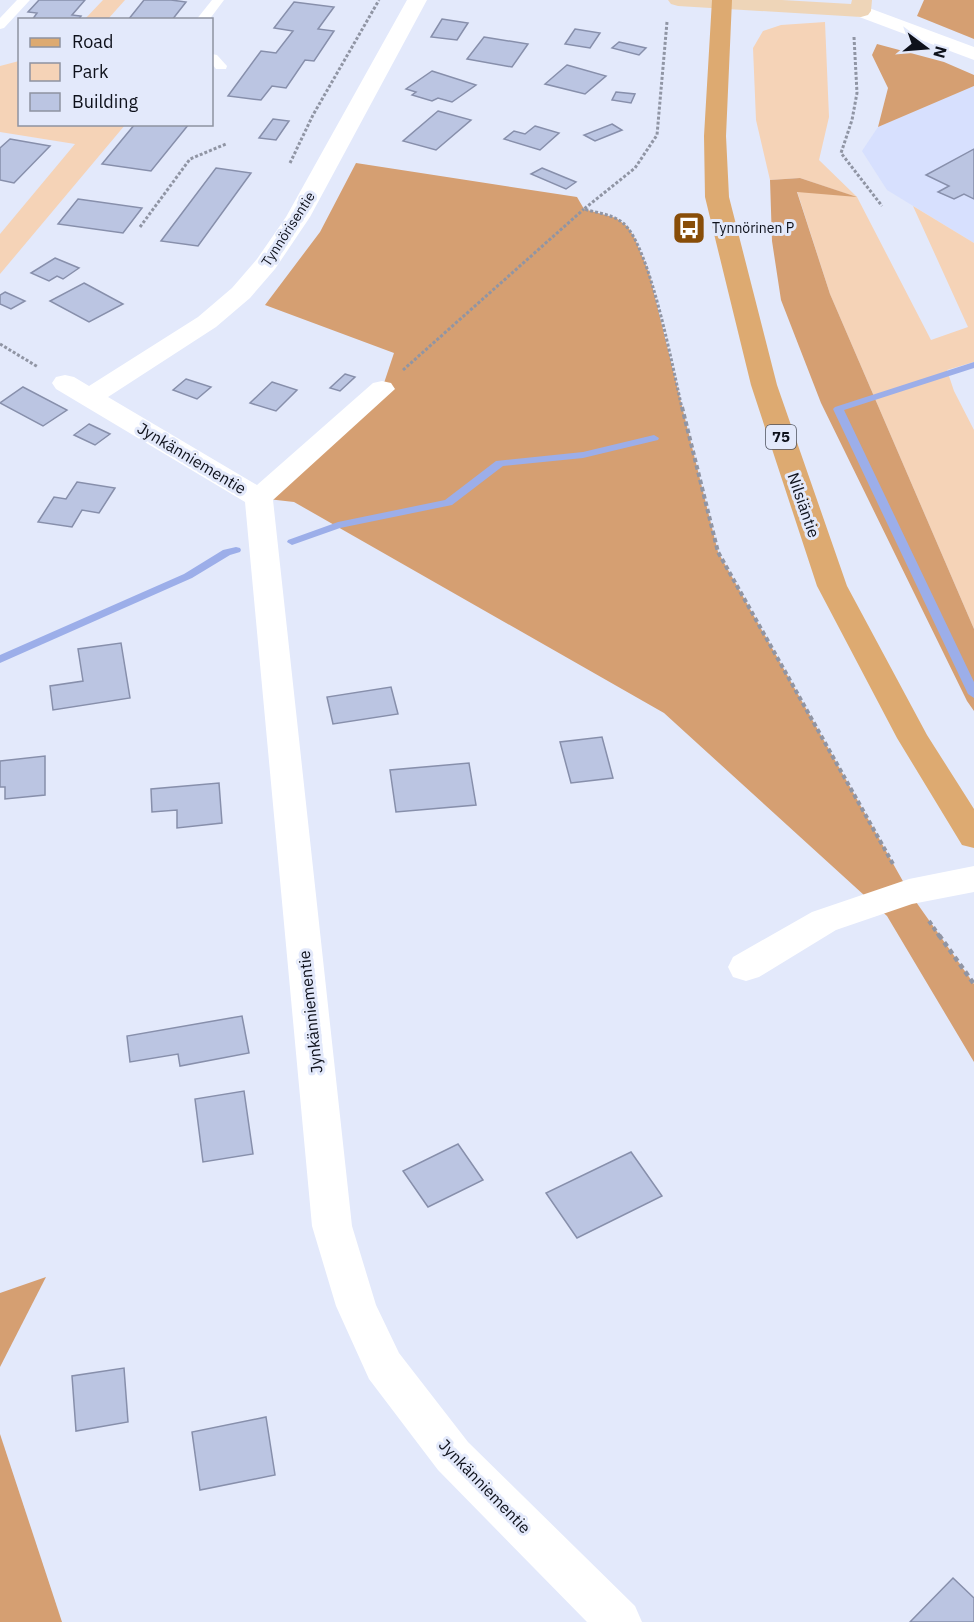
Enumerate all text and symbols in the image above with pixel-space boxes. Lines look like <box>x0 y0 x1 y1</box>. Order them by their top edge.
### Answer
legend <box>18 18 213 126</box>
north arrow <box>896 18 956 78</box>
text: Road <box>72 30 113 53</box>
text: N <box>929 44 952 60</box>
text: Park <box>72 60 109 83</box>
text: Building <box>72 90 139 113</box>
street label: Tynnörisentie <box>257 188 319 270</box>
bus stop icon: Tynnörinen P <box>671 210 707 246</box>
place label: Tynnörinen P <box>712 219 794 237</box>
street label: Jynkänniementie <box>134 418 250 498</box>
road number: 75 <box>766 425 796 449</box>
street label: Nilsiäntie <box>784 470 825 540</box>
street label: Jynkänniementie <box>294 949 326 1074</box>
street label: Jynkänniementie <box>435 1435 535 1537</box>

